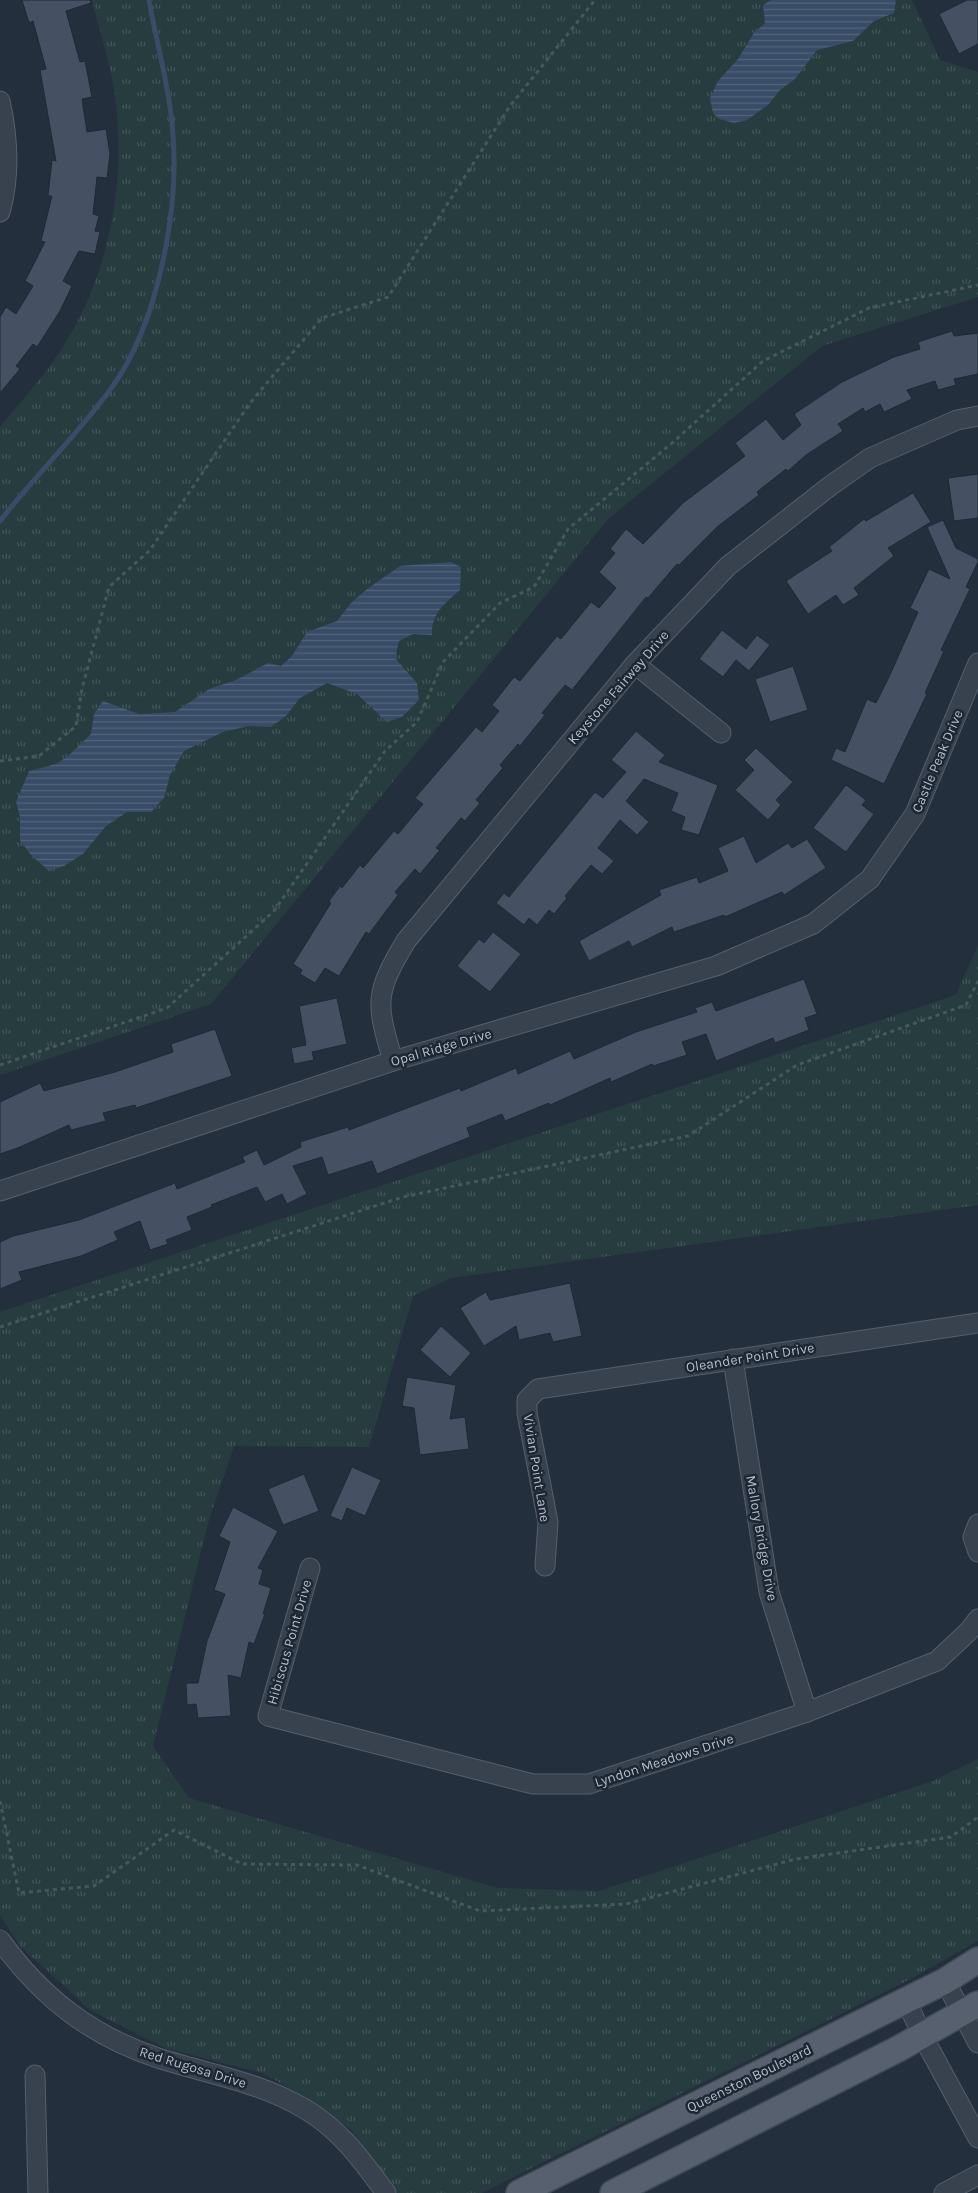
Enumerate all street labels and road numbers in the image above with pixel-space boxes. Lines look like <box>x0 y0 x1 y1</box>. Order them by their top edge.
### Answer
street label: Keystone Fairway Drive <box>564 627 673 748</box>
street label: Castle Peak Drive <box>908 707 967 815</box>
street label: Opal Ridge Drive <box>389 1025 494 1070</box>
street label: Oleander Point Drive <box>685 1339 815 1376</box>
street label: Vivian Point Lane <box>520 1413 553 1523</box>
street label: Mallory Bridge Drive <box>742 1474 781 1602</box>
street label: Hibiscus Point Drive <box>264 1578 315 1707</box>
street label: Lyndon Meadows Drive <box>593 1730 736 1791</box>
street label: Queenston Boulevard <box>684 2041 814 2116</box>
street label: Red Rugosa Drive <box>137 2043 248 2092</box>

